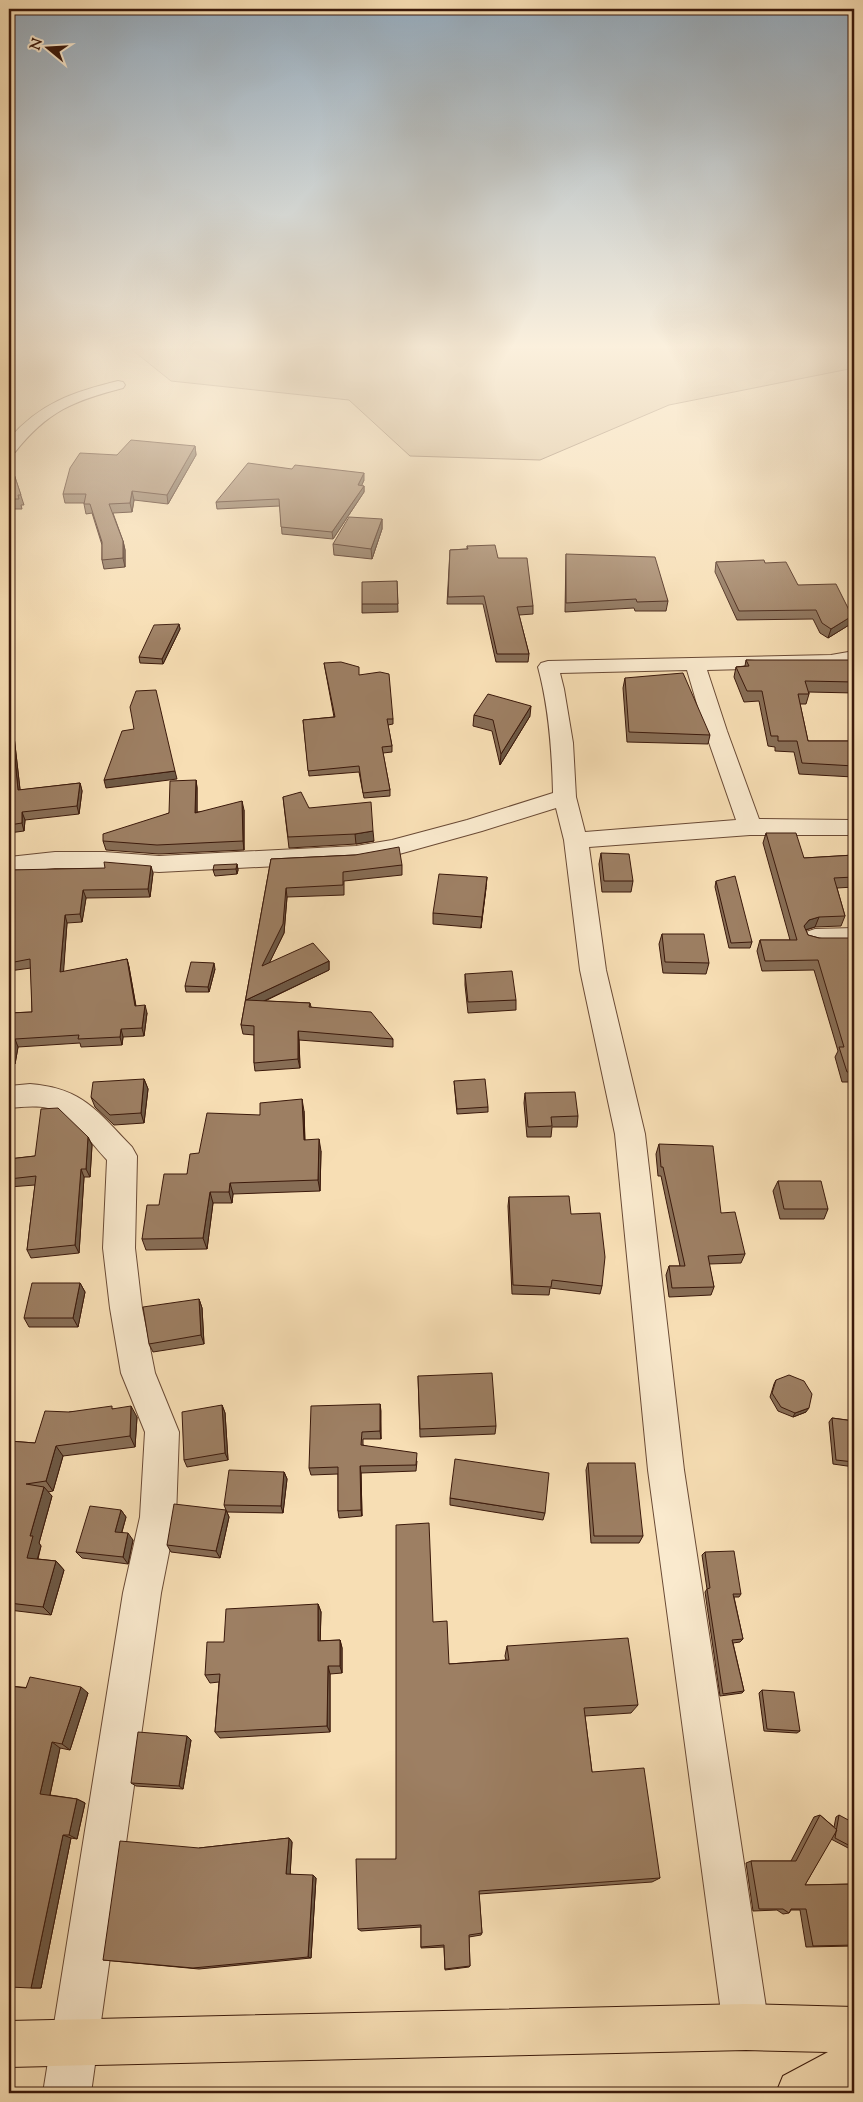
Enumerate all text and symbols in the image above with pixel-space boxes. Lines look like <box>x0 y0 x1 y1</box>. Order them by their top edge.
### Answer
north arrow <box>22 22 72 72</box>
text: N <box>26 36 49 53</box>

